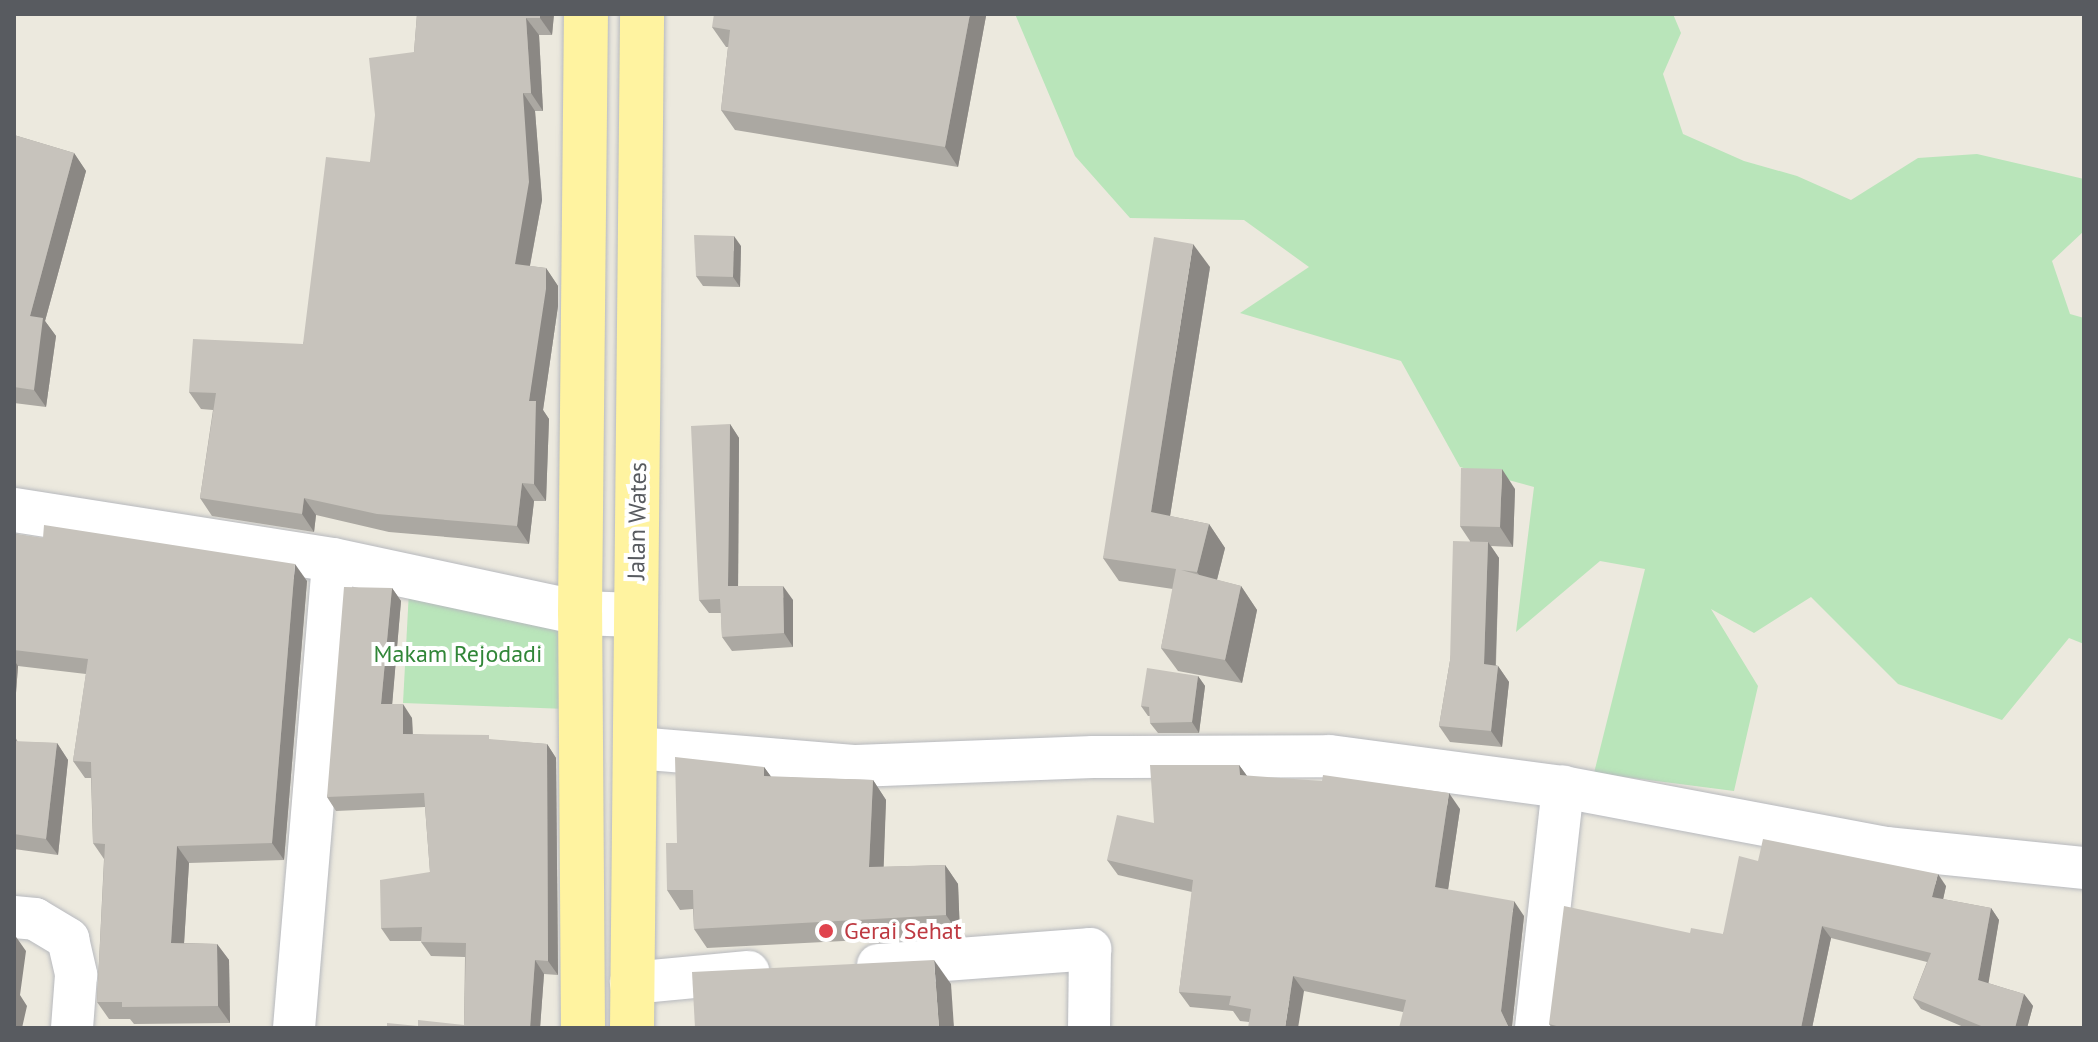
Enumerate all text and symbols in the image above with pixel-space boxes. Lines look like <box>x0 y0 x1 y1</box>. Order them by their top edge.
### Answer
street label: Jalan Wates <box>622 462 652 580</box>
park label: Makam Rejodadi <box>374 640 542 668</box>
place label: Gerai Sehat <box>844 917 962 945</box>
marker: Gerai Sehat <box>815 920 837 942</box>

